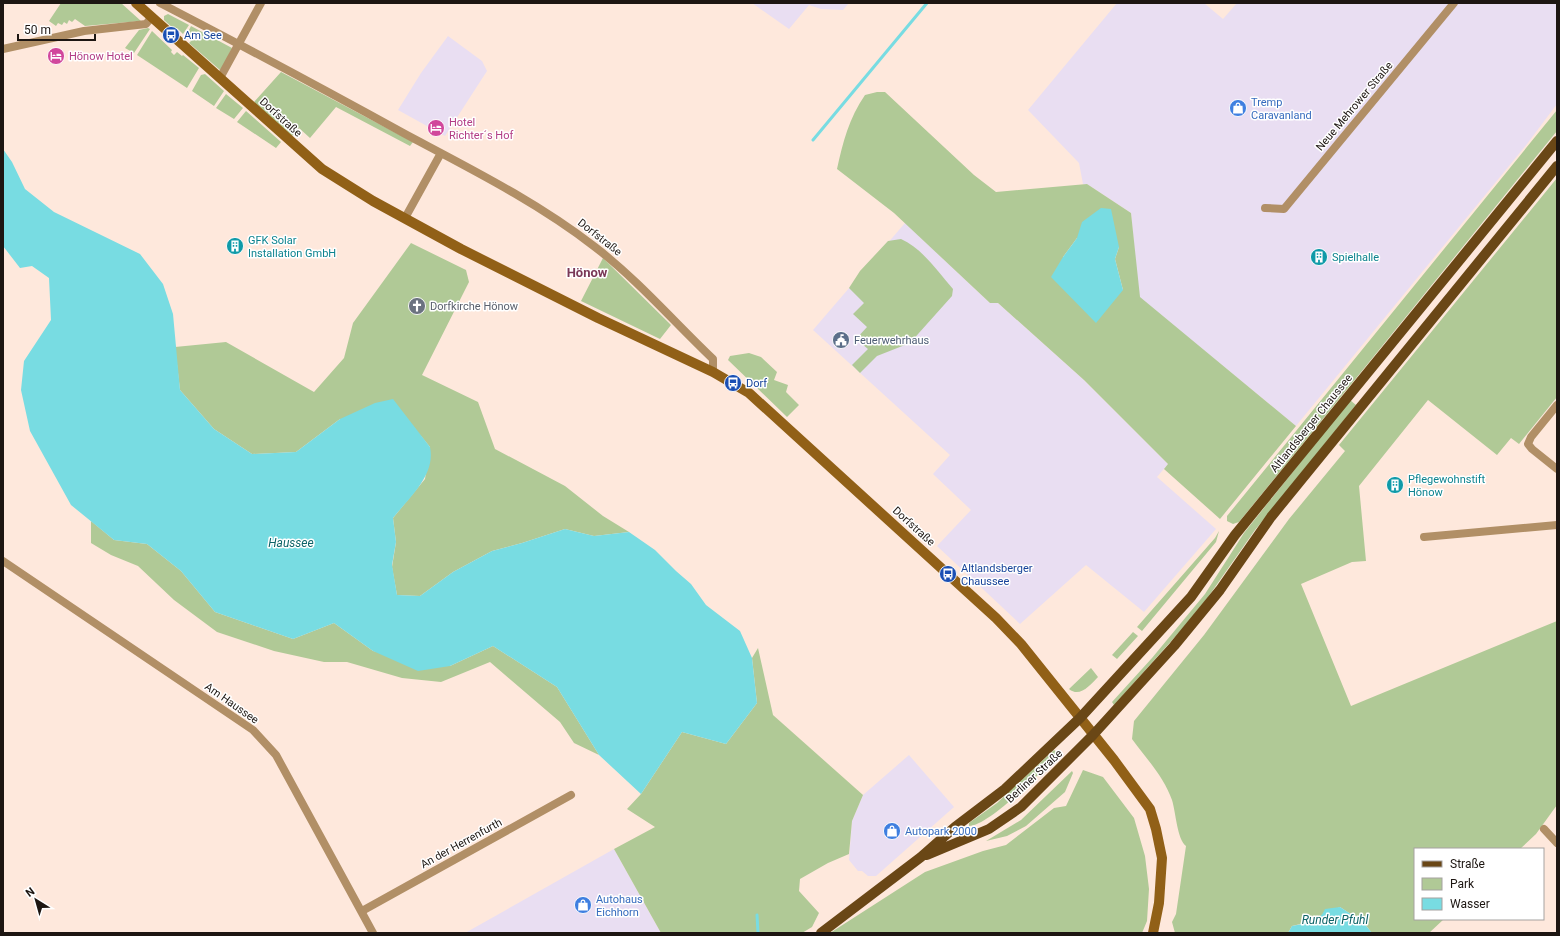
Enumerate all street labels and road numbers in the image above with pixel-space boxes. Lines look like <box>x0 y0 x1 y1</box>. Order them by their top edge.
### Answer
street label: Neue Mehrower Straße <box>1313 59 1396 153</box>
street label: Dorfstraße <box>257 95 305 140</box>
street label: Dorfstraße <box>575 216 624 259</box>
street label: Altlandsberger Chaussee <box>1268 372 1355 475</box>
street label: Dorfstraße <box>890 504 938 549</box>
street label: Am Haussee <box>202 680 261 727</box>
street label: Berliner Straße <box>1004 747 1065 806</box>
street label: An der Herrenfurth <box>418 816 504 871</box>

